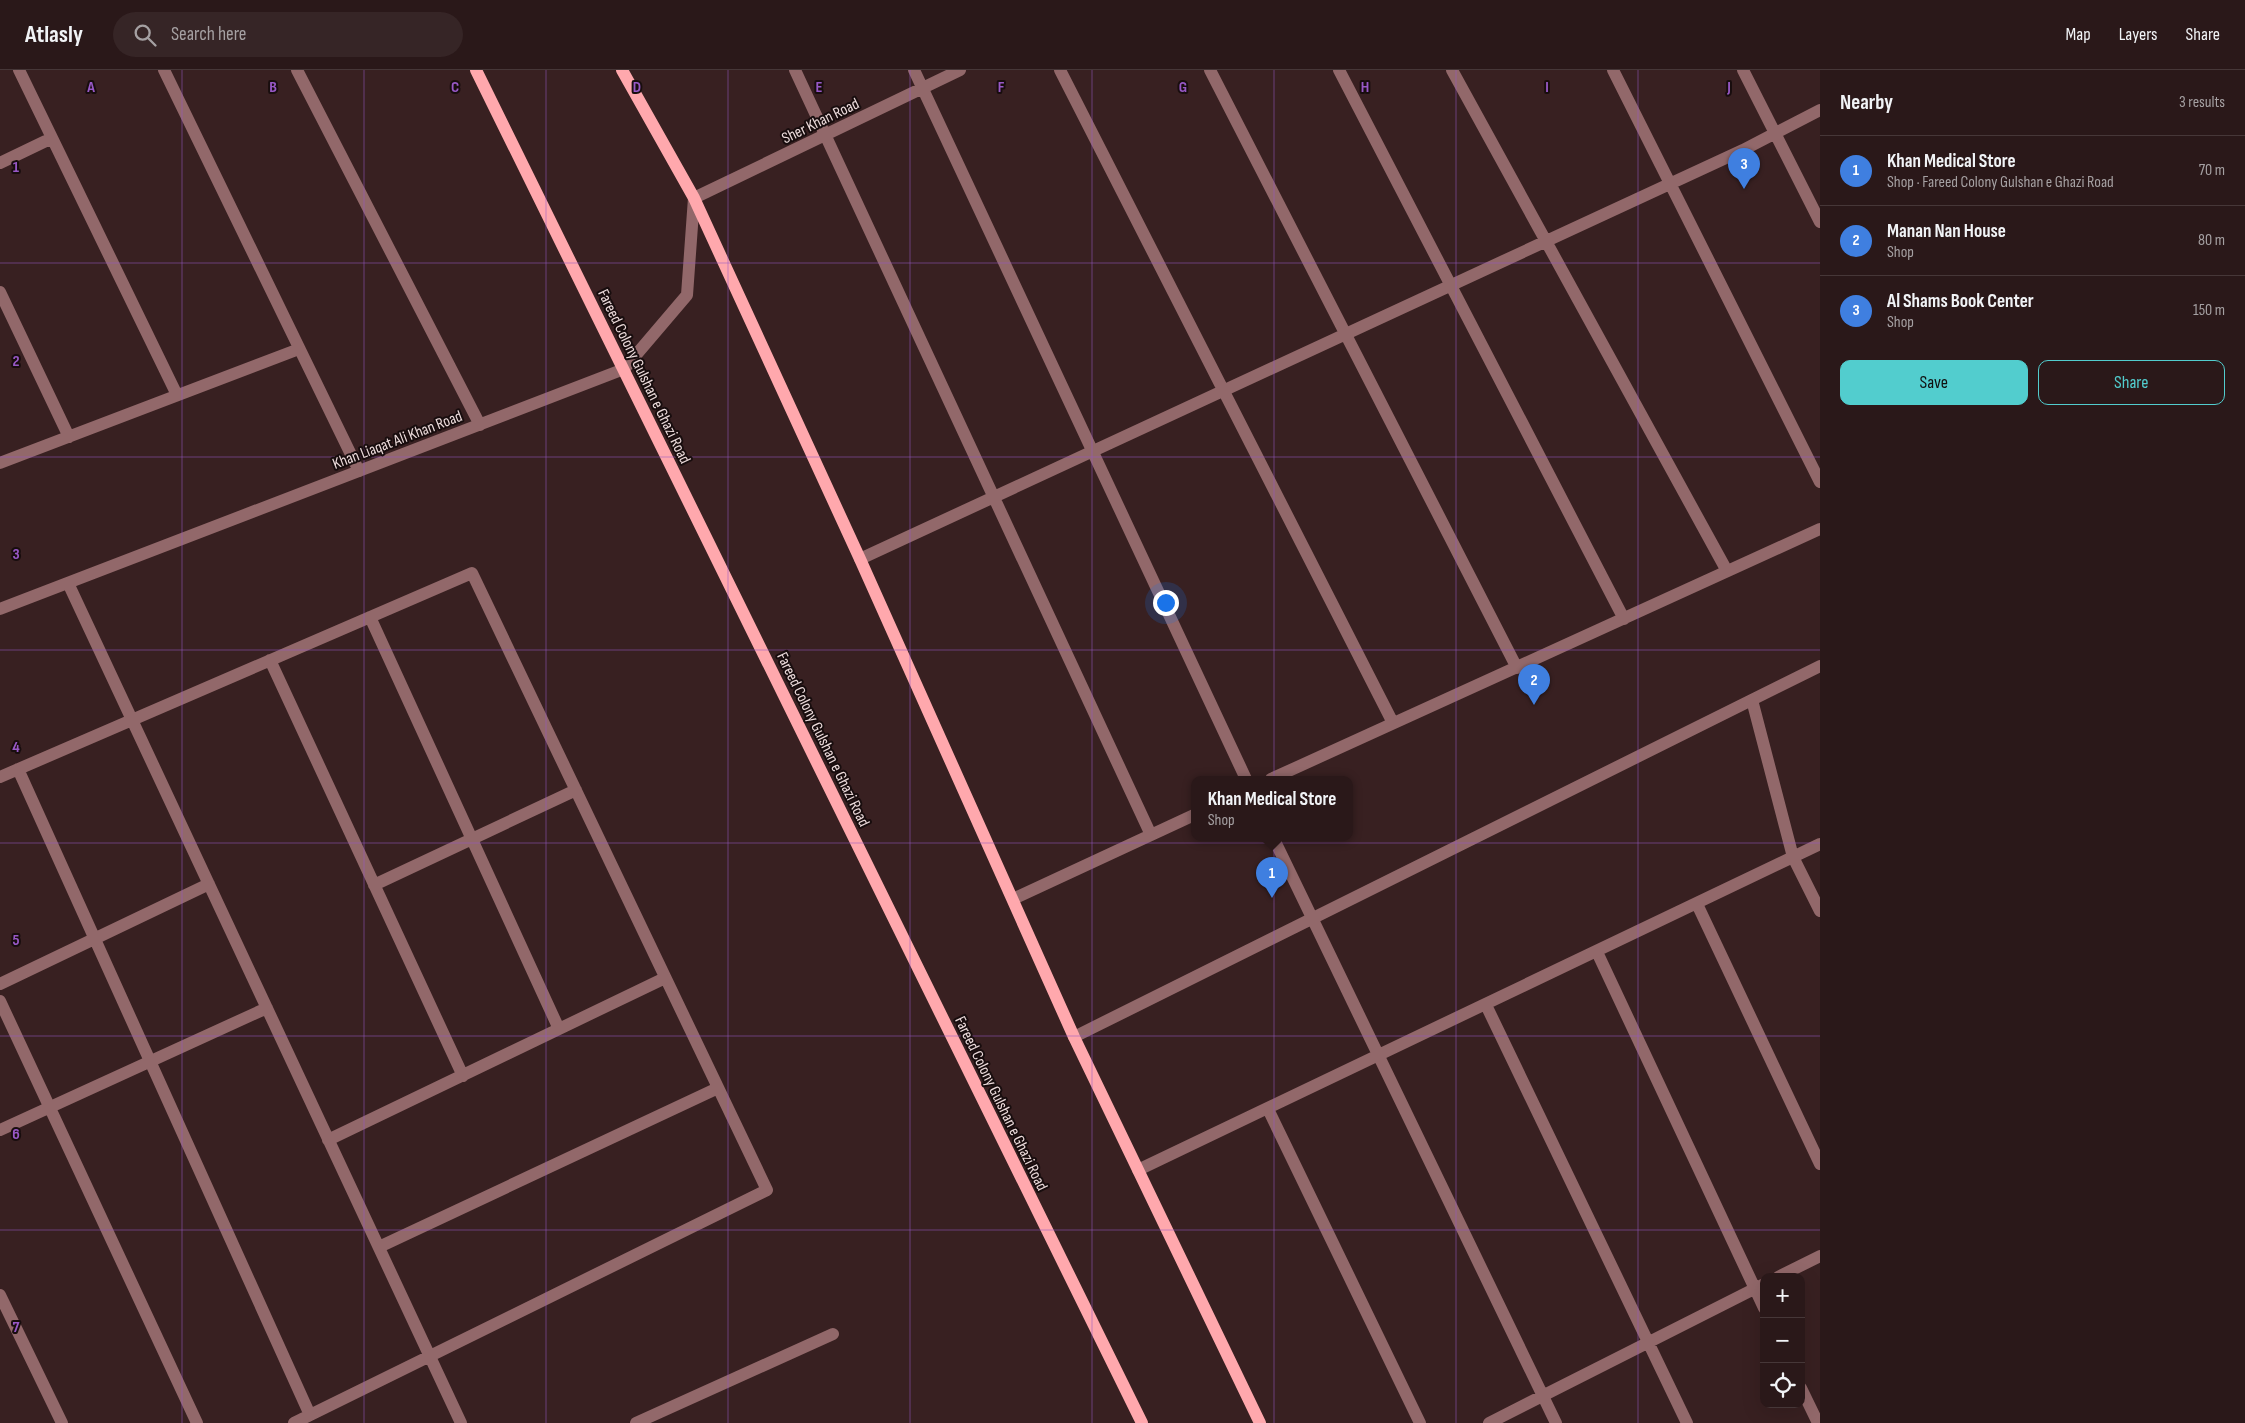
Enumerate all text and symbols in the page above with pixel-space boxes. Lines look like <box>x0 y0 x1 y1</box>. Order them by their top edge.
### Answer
search box <box>113 12 463 57</box>
text: Atlasly <box>25 20 83 49</box>
icon: search <box>131 21 159 49</box>
text: Search here <box>171 23 246 46</box>
text: Map <box>2066 24 2091 45</box>
text: Layers <box>2119 24 2158 45</box>
text: Share <box>2186 24 2220 45</box>
text: A <box>86 78 95 97</box>
text: B <box>269 78 277 97</box>
text: C <box>451 78 459 97</box>
text: D <box>633 78 641 97</box>
text: E <box>816 78 823 97</box>
text: F <box>998 78 1005 97</box>
text: G <box>1179 78 1187 97</box>
text: H <box>1361 78 1369 97</box>
text: I <box>1545 78 1549 97</box>
text: J <box>1726 78 1731 97</box>
text: Nearby <box>1840 90 1893 115</box>
text: 3 results <box>2179 93 2225 112</box>
street label: Sher Khan Road <box>779 94 862 148</box>
pin: 3 <box>1728 148 1760 189</box>
text: Khan Medical Store <box>1887 150 2016 173</box>
text: 1 <box>13 158 20 177</box>
text: 1 <box>1853 161 1859 180</box>
text: 70 m <box>2199 161 2225 180</box>
text: Shop · Fareed Colony Gulshan e Ghazi Road <box>1887 173 2114 192</box>
text: Manan Nan House <box>1887 220 2006 243</box>
text: 2 <box>1852 231 1860 250</box>
text: 80 m <box>2198 231 2225 250</box>
text: Shop <box>1887 243 1914 262</box>
street label: Fareed Colony Gulshan e Ghazi Road <box>593 286 694 467</box>
text: Al Shams Book Center <box>1887 290 2034 313</box>
text: 3 <box>1852 301 1860 320</box>
text: 150 m <box>2193 301 2225 320</box>
text: Shop <box>1887 313 1914 332</box>
text: 2 <box>12 352 20 371</box>
button: Save <box>1840 360 2028 405</box>
button: Share <box>2038 360 2225 405</box>
street label: Khan Liaqat Ali Khan Road <box>330 407 465 474</box>
text: 3 <box>12 545 20 564</box>
your location <box>1153 590 1179 616</box>
street label: Fareed Colony Gulshan e Ghazi Road <box>772 649 873 830</box>
pin: 2 <box>1518 664 1550 705</box>
text: 4 <box>12 738 20 757</box>
popup <box>1191 776 1353 841</box>
text: Khan Medical Store <box>1208 788 1336 811</box>
text: Shop <box>1208 811 1235 830</box>
pin: 1 <box>1256 857 1288 898</box>
text: 5 <box>12 931 20 950</box>
street label: Fareed Colony Gulshan e Ghazi Road <box>950 1013 1051 1194</box>
text: 6 <box>12 1125 20 1144</box>
map controls <box>1760 1273 1805 1408</box>
button: + <box>1760 1273 1805 1318</box>
text: 7 <box>13 1318 20 1337</box>
button: − <box>1760 1318 1805 1363</box>
button: locate <box>1760 1363 1805 1408</box>

